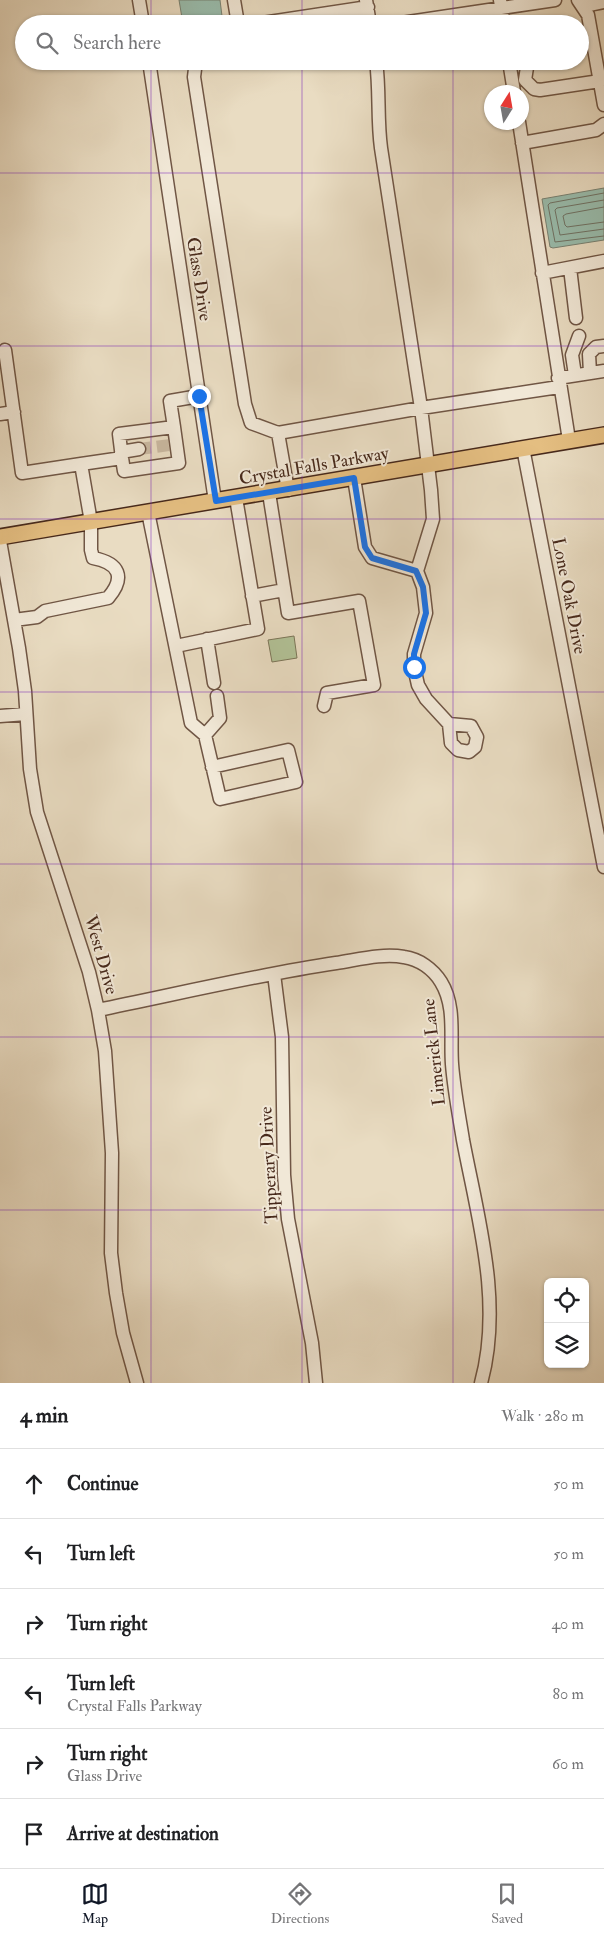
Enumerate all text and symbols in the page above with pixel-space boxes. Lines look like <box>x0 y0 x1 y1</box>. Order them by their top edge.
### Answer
search box <box>15 15 589 70</box>
icon: search <box>33 29 61 57</box>
text: Search here <box>73 31 161 55</box>
north arrow <box>484 85 529 130</box>
street label: Glass Drive <box>181 235 217 323</box>
route end <box>188 385 211 408</box>
street label: Crystal Falls Parkway <box>237 441 392 490</box>
street label: Lone Oak Drive <box>546 536 592 657</box>
route start <box>403 656 426 679</box>
street label: West Drive <box>78 912 123 998</box>
street label: Limerick Lane <box>417 997 451 1107</box>
street label: Tipperary Drive <box>254 1105 284 1224</box>
map controls <box>544 1278 589 1368</box>
button: locate <box>544 1278 589 1323</box>
button: layers <box>544 1323 589 1368</box>
text: 4 min <box>20 1402 68 1429</box>
text: Walk · 280 m <box>501 1406 584 1426</box>
icon: ahead <box>20 1470 48 1498</box>
text: Continue <box>67 1472 138 1496</box>
text: 50 m <box>553 1474 584 1494</box>
icon: left <box>20 1540 48 1568</box>
text: Turn left <box>67 1542 135 1566</box>
text: 50 m <box>553 1544 584 1564</box>
icon: right <box>20 1610 48 1638</box>
text: Turn right <box>67 1612 147 1636</box>
text: 40 m <box>551 1614 584 1634</box>
text: Turn left <box>67 1672 135 1696</box>
icon: left <box>20 1680 48 1708</box>
text: 80 m <box>553 1684 584 1704</box>
text: Crystal Falls Parkway <box>67 1696 202 1716</box>
text: Turn right <box>67 1742 147 1766</box>
icon: right <box>20 1750 48 1778</box>
text: 60 m <box>552 1754 584 1774</box>
text: Glass Drive <box>67 1766 142 1786</box>
icon: arrive <box>20 1820 48 1848</box>
text: Arrive at destination <box>67 1822 219 1846</box>
tab: Map <box>81 1880 109 1927</box>
tab: Directions <box>271 1880 329 1927</box>
tab: Saved <box>491 1880 523 1927</box>

